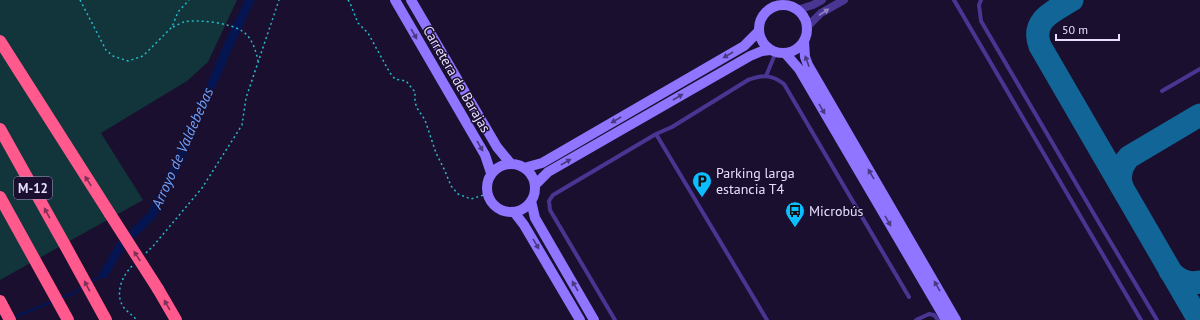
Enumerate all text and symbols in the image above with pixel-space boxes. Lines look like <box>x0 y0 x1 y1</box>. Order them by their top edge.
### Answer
one-way arrow <box>819 8 829 16</box>
scale bar <box>1056 16 1119 42</box>
street label: Carretera de Barajas <box>419 22 495 136</box>
text: 50 m <box>1062 22 1088 37</box>
one-way arrow <box>411 28 418 40</box>
one-way arrow <box>722 51 734 58</box>
one-way arrow <box>803 55 809 67</box>
water label: Arroyo de Valdebebas <box>146 84 217 212</box>
one-way arrow <box>672 93 684 100</box>
one-way arrow <box>819 103 826 114</box>
one-way arrow <box>610 117 622 124</box>
one-way arrow <box>476 141 484 151</box>
one-way arrow <box>560 159 572 166</box>
place label: Parking larga estancia T4 <box>716 164 795 198</box>
one-way arrow <box>867 168 874 180</box>
parking icon: Parking larga estancia T4 <box>691 170 713 198</box>
one-way arrow <box>85 175 92 187</box>
road number: M-12 <box>14 177 52 199</box>
bus stop icon: Microbús <box>784 200 806 228</box>
place label: Microbús <box>809 202 864 220</box>
one-way arrow <box>44 207 51 219</box>
one-way arrow <box>884 215 891 227</box>
one-way arrow <box>532 238 539 250</box>
one-way arrow <box>133 251 141 261</box>
one-way arrow <box>84 280 91 292</box>
one-way arrow <box>571 280 578 292</box>
one-way arrow <box>933 280 940 292</box>
one-way arrow <box>163 299 170 310</box>

